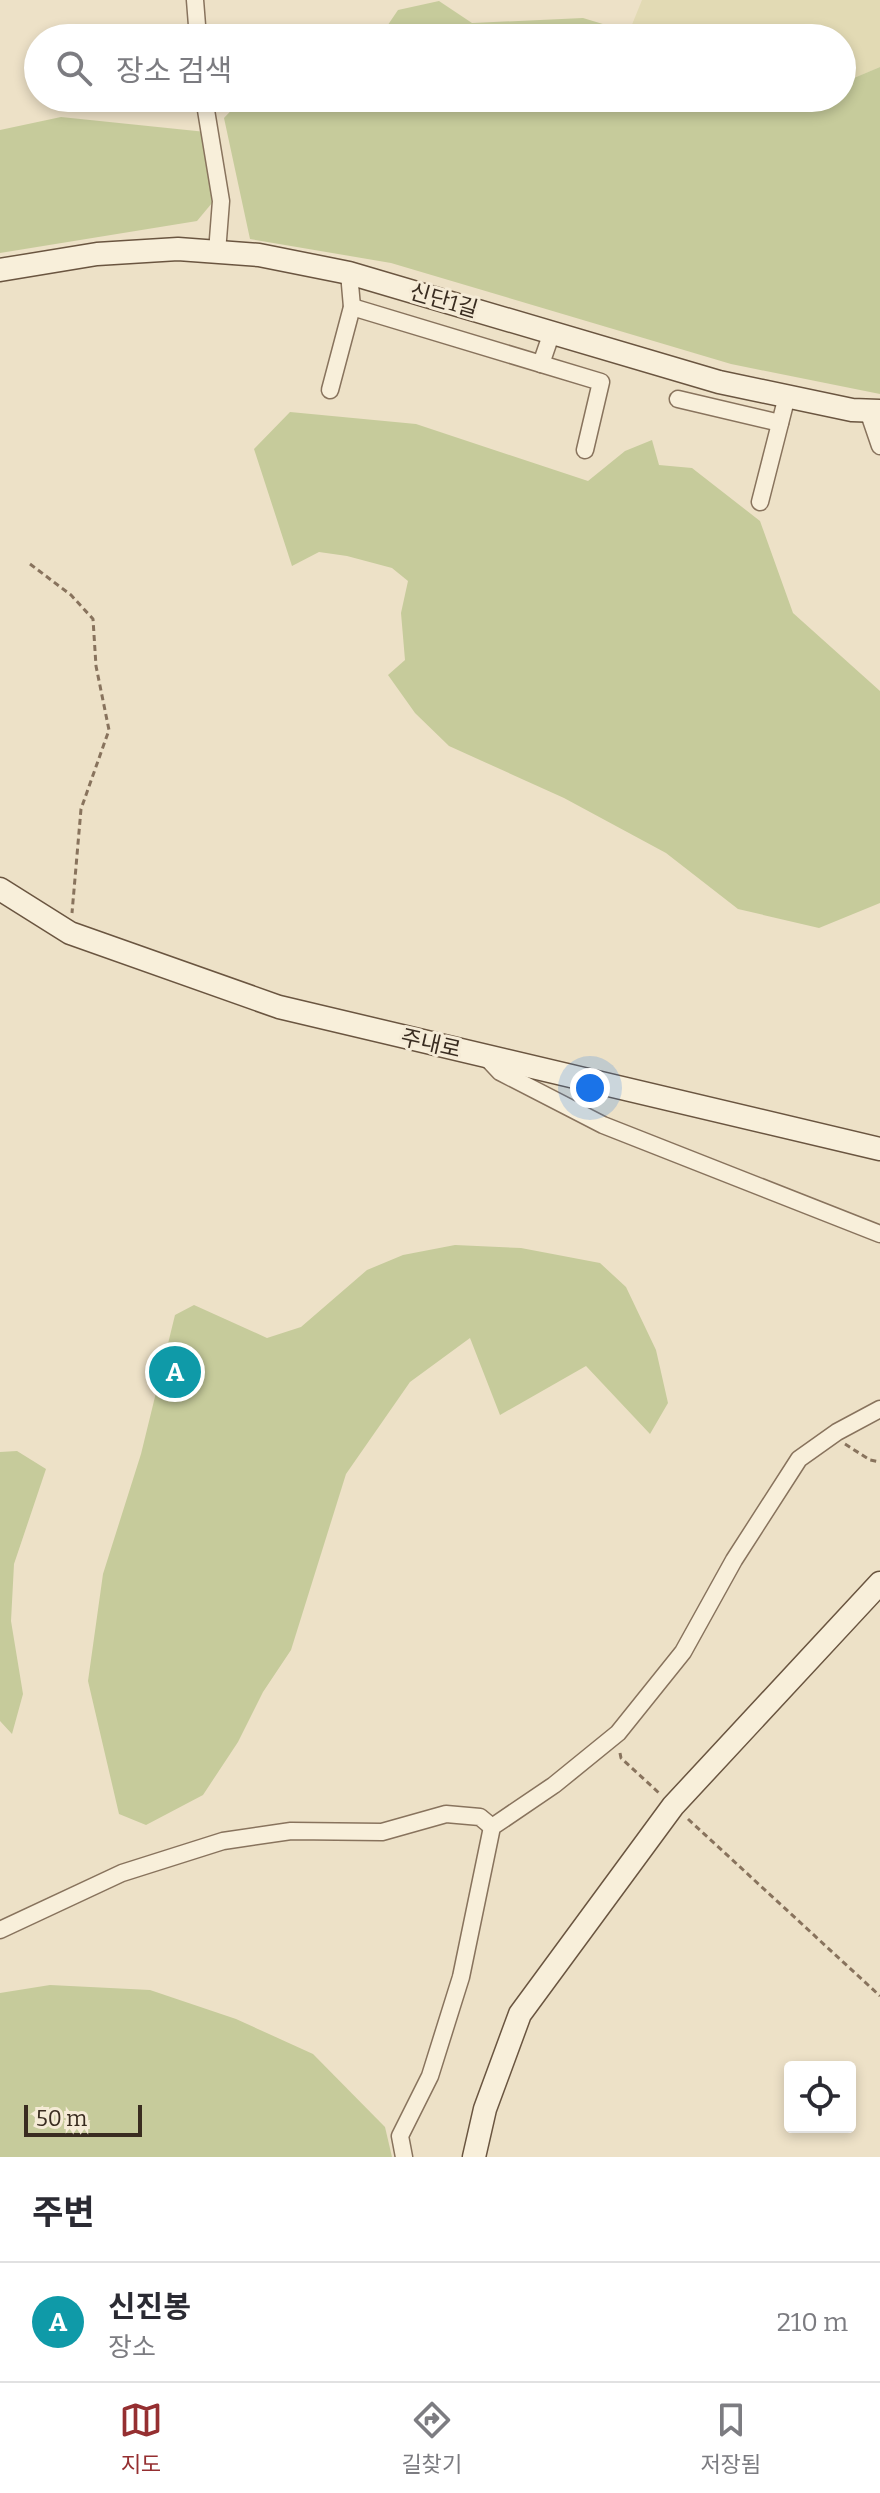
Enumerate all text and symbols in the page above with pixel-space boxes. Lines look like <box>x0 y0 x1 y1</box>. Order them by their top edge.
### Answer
search box <box>24 24 856 112</box>
icon: search <box>52 46 96 90</box>
text: 장소 검색 <box>116 53 232 89</box>
street label: 신단1길 <box>407 278 481 323</box>
street label: 주내로 <box>398 1024 464 1063</box>
your location <box>570 1068 610 1108</box>
pin: A <box>149 1342 201 1402</box>
map controls <box>784 2061 856 2133</box>
button: locate <box>784 2061 856 2133</box>
scale bar <box>24 2101 142 2137</box>
text: 50 m <box>36 2105 87 2132</box>
text: 주변 <box>32 2192 95 2233</box>
text: 신진봉 <box>108 2289 191 2325</box>
text: A <box>49 2307 67 2338</box>
text: 210 m <box>777 2307 848 2338</box>
text: 장소 <box>108 2332 156 2363</box>
tab: 지도 <box>119 2398 163 2478</box>
tab: 길찾기 <box>401 2398 462 2478</box>
tab: 저장됨 <box>700 2398 761 2478</box>

